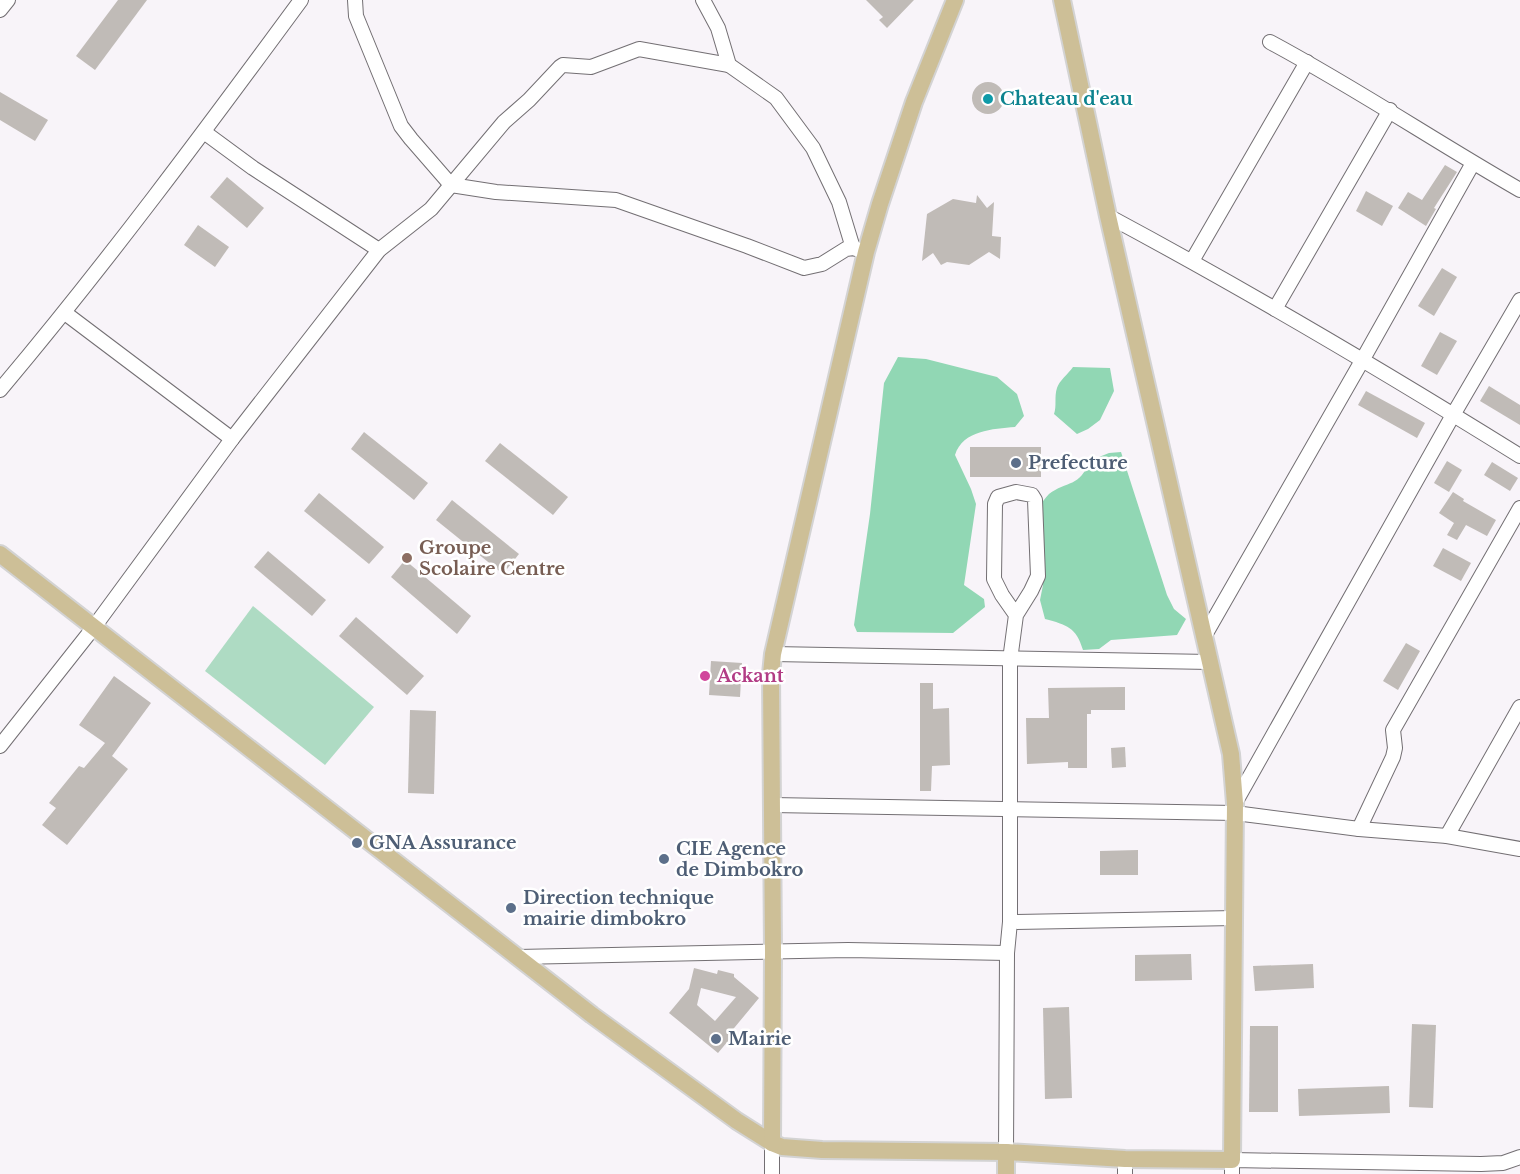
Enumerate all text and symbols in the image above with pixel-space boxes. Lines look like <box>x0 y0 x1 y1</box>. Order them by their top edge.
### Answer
place label: Chateau d'eau <box>1000 88 1133 110</box>
marker: Chateau d'eau <box>981 92 995 106</box>
place label: Prefecture <box>1028 452 1128 474</box>
marker: Prefecture <box>1009 456 1023 470</box>
place label: Groupe Scolaire Centre <box>419 537 565 580</box>
marker: Groupe Scolaire Centre <box>400 551 414 565</box>
place label: Ackant <box>716 665 784 687</box>
marker: Ackant <box>698 669 712 683</box>
place label: GNA Assurance <box>369 832 516 854</box>
marker: GNA Assurance <box>350 836 364 850</box>
place label: CIE Agence de Dimbokro <box>676 838 804 881</box>
marker: CIE Agence de Dimbokro <box>657 852 671 866</box>
place label: Direction technique mairie dimbokro <box>523 887 714 930</box>
marker: Direction technique mairie dimbokro <box>504 901 518 915</box>
place label: Mairie <box>728 1028 791 1050</box>
marker: Mairie <box>709 1032 723 1046</box>

